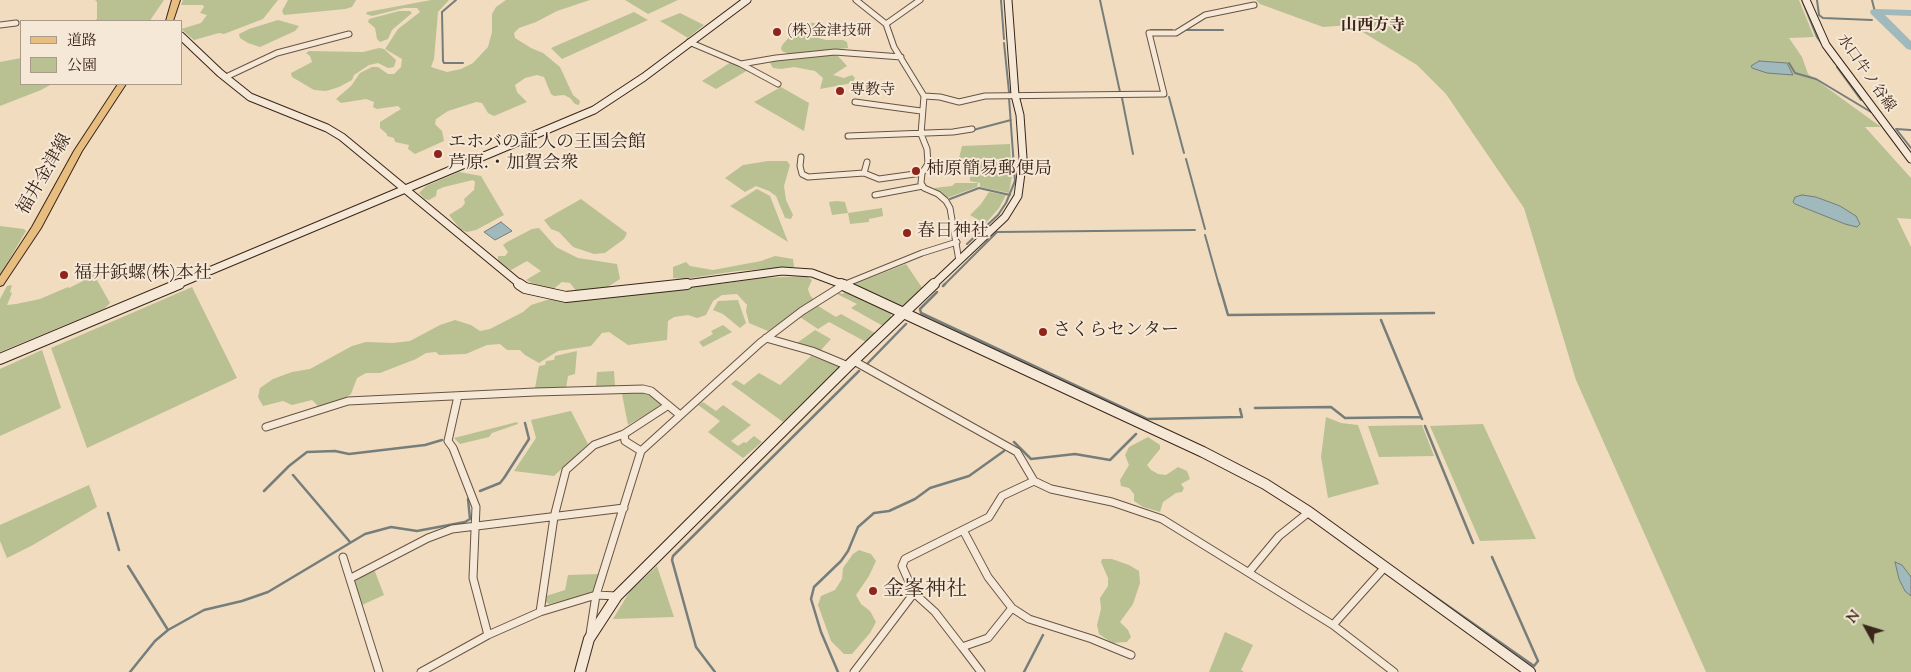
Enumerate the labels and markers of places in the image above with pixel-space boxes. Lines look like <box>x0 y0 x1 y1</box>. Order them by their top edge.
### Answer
place label: (株)金津技研 <box>787 23 872 41</box>
marker: (株)金津技研 <box>771 26 783 38</box>
place label: 専教寺 <box>850 82 895 100</box>
marker: 専教寺 <box>834 85 846 97</box>
place label: エホバの証人の王国会館 芦原.・加賀会衆 <box>448 133 646 176</box>
marker: エホバの証人の王国会館 芦原.・加賀会衆 <box>432 148 444 160</box>
place label: 柿原簡易郵便局 <box>926 160 1052 182</box>
marker: 柿原簡易郵便局 <box>910 165 922 177</box>
place label: 春日神社 <box>917 222 989 244</box>
marker: 春日神社 <box>901 227 913 239</box>
place label: 福井鋲螺(株)本社 <box>74 264 212 286</box>
marker: 福井鋲螺(株)本社 <box>58 269 70 281</box>
place label: さくらセンター <box>1053 321 1179 343</box>
marker: さくらセンター <box>1037 326 1049 338</box>
place label: 金峯神社 <box>883 578 967 604</box>
marker: 金峯神社 <box>867 585 879 597</box>

